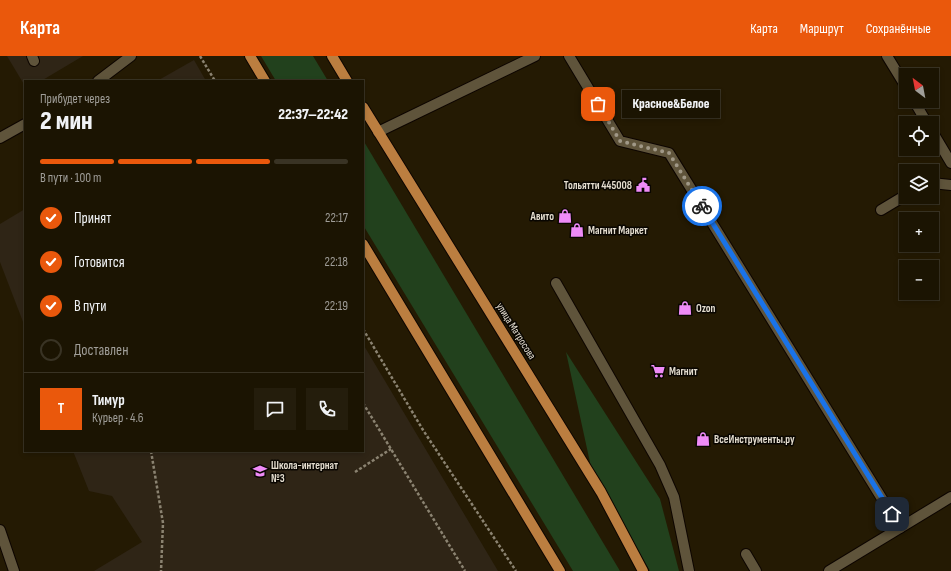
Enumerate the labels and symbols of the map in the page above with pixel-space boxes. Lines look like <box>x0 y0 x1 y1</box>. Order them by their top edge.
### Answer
north arrow <box>899 68 939 108</box>
pin <box>581 87 615 121</box>
callout: Красное&Белое <box>622 90 720 118</box>
public building icon: Тольятти 445008 <box>635 177 651 193</box>
place label: Тольятти 445008 <box>564 179 632 192</box>
courier <box>682 186 722 226</box>
shop icon: Авито <box>557 208 573 224</box>
place label: Авито <box>530 210 554 223</box>
shop icon: Магнит Маркет <box>569 222 585 238</box>
place label: Магнит Маркет <box>588 224 648 237</box>
street label: улица Матросова <box>493 300 539 362</box>
shop icon: Ozon <box>677 300 693 316</box>
place label: Ozon <box>696 302 716 315</box>
supermarket icon: Магнит <box>650 363 666 379</box>
place label: Магнит <box>669 365 698 378</box>
shop icon: ВсеИнструменты.ру <box>695 431 711 447</box>
place label: ВсеИнструменты.ру <box>714 433 795 446</box>
place label: Школа-интернат №3 <box>271 459 338 485</box>
school or university icon: Школа-интернат №3 <box>252 463 268 479</box>
pin <box>875 497 909 531</box>

